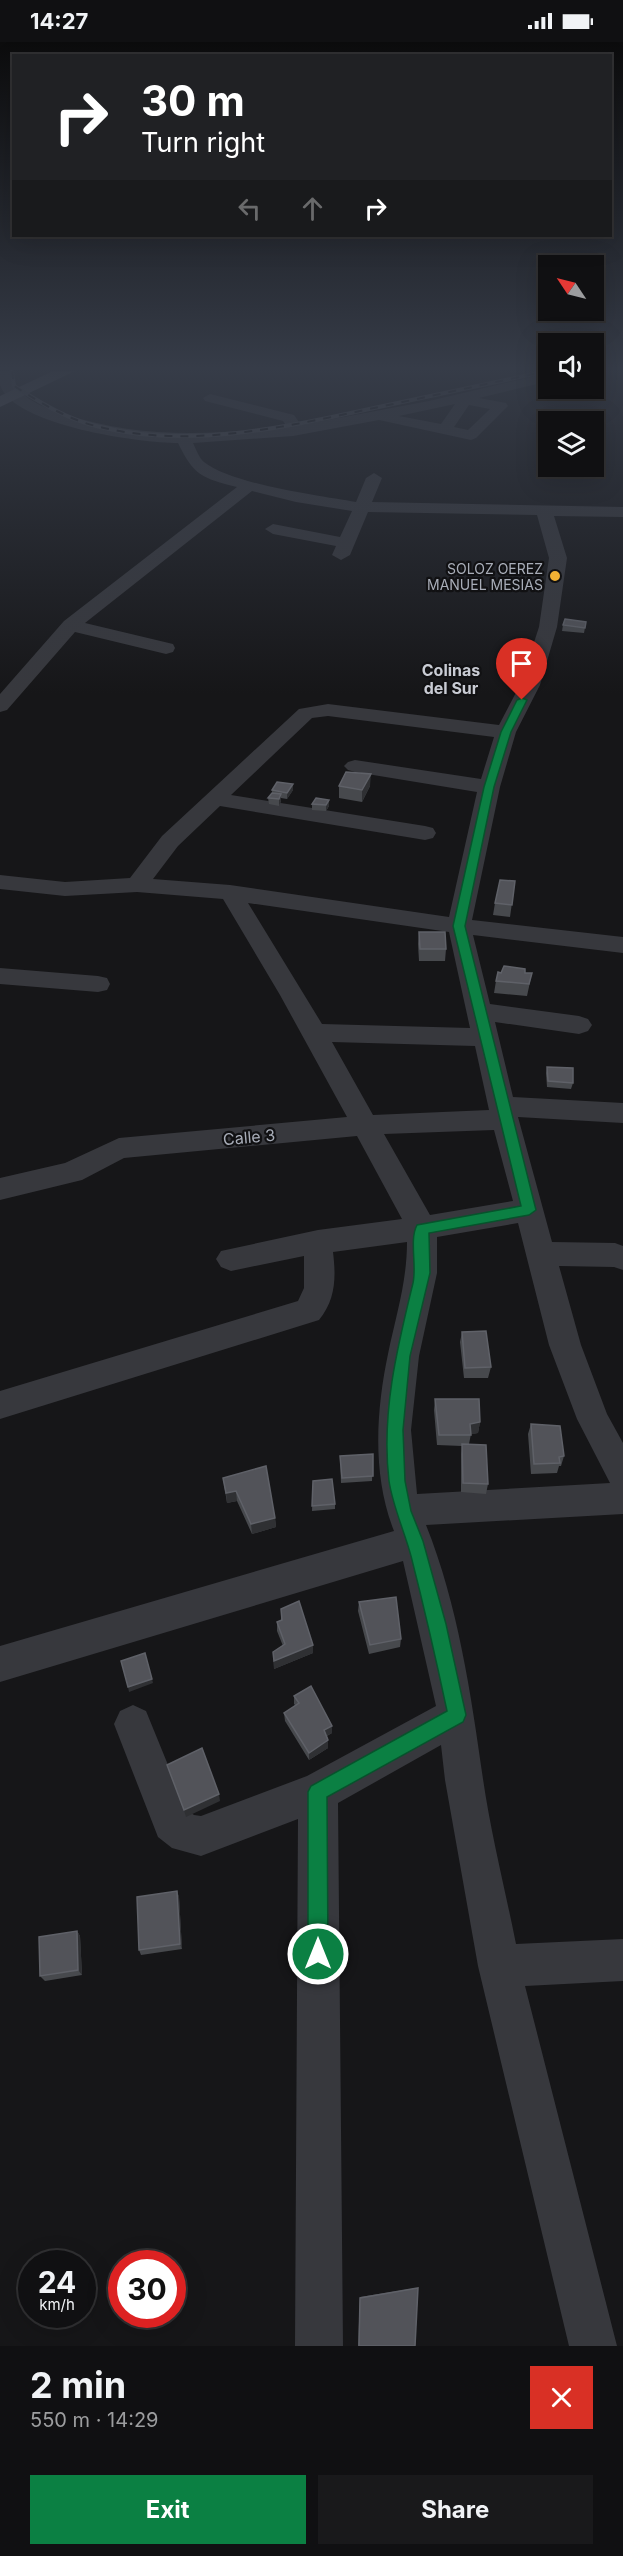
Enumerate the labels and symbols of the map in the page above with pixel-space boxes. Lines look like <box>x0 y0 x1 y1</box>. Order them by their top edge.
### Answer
north arrow <box>538 255 604 321</box>
place label: SOLOZ OEREZ MANUEL MESIAS <box>427 560 543 593</box>
marker: SOLOZ OEREZ MANUEL MESIAS <box>548 569 562 583</box>
pin <box>496 638 547 700</box>
district label: Colinas del Sur <box>422 660 480 698</box>
street label: Calle 3 <box>222 1125 276 1149</box>
position arrow <box>286 1922 350 1986</box>
speed limit sign: 30 <box>108 2250 186 2328</box>

